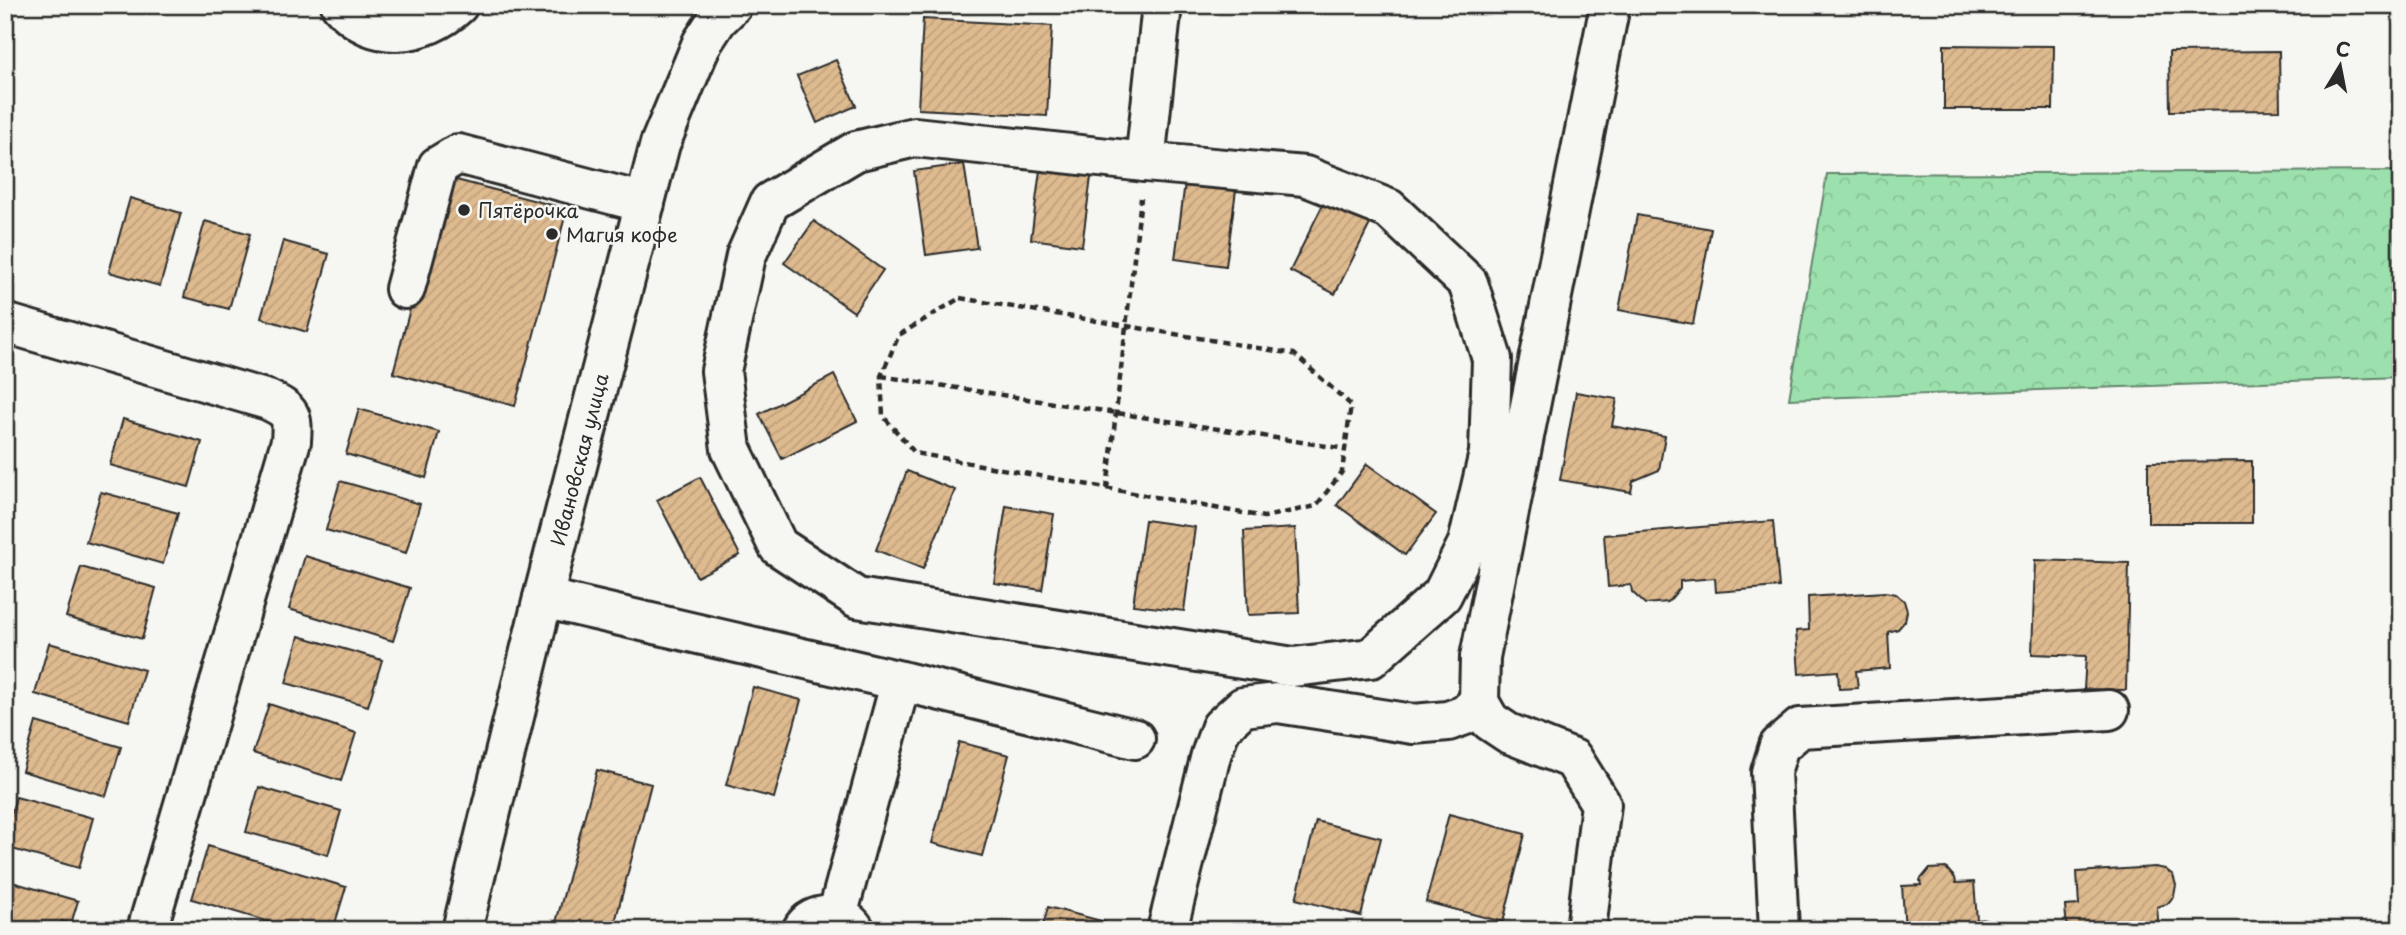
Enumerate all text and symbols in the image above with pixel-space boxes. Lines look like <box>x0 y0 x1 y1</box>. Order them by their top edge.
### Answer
north arrow <box>2304 32 2374 102</box>
text: С <box>2334 33 2353 63</box>
place label: Пятёрочка <box>478 196 579 224</box>
marker: Пятёрочка <box>456 202 472 218</box>
place label: Магия кофе <box>566 220 678 248</box>
marker: Магия кофе <box>544 226 560 242</box>
street label: Ивановская улица <box>543 370 614 549</box>

